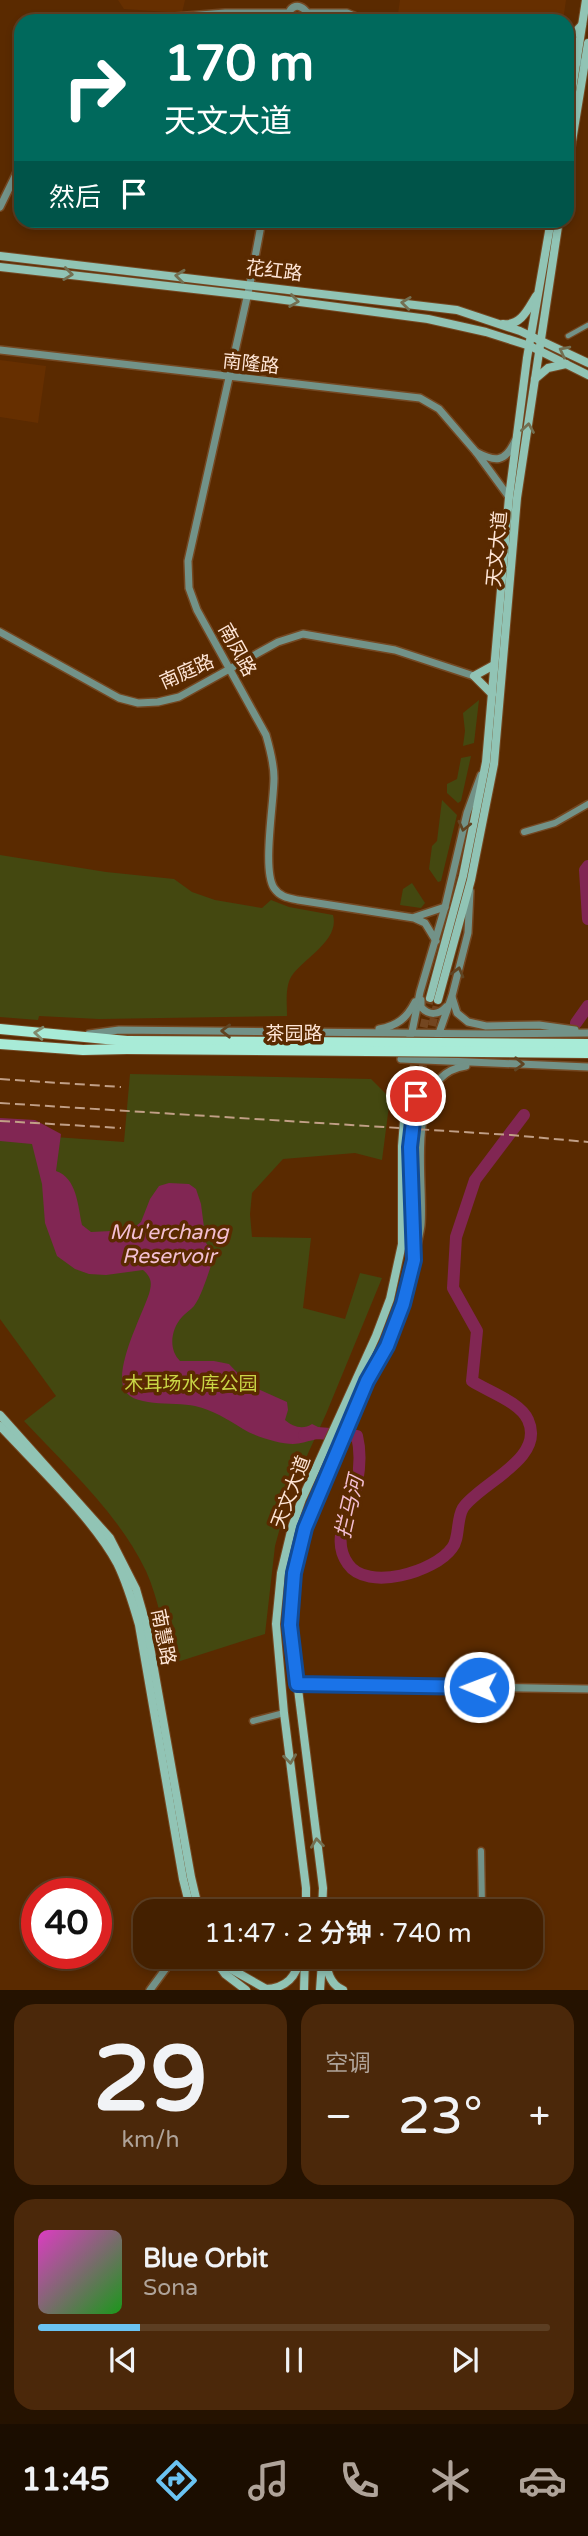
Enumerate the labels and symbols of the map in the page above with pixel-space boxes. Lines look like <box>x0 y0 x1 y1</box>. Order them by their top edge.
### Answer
street label: 花红路 <box>244 257 304 285</box>
one-way arrow <box>62 267 74 282</box>
one-way arrow <box>174 269 186 284</box>
one-way arrow <box>288 294 300 309</box>
one-way arrow <box>400 296 411 311</box>
one-way arrow <box>559 345 571 359</box>
street label: 南隆路 <box>221 350 281 378</box>
one-way arrow <box>520 422 535 434</box>
street label: 天文大道 <box>483 510 511 588</box>
street label: 南凤路 <box>214 620 260 680</box>
street label: 南庭路 <box>156 650 218 694</box>
one-way arrow <box>457 820 472 832</box>
one-way arrow <box>450 966 465 978</box>
one-way arrow <box>220 1023 231 1038</box>
street label: 茶园路 <box>265 1023 323 1045</box>
one-way arrow <box>33 1026 44 1041</box>
one-way arrow <box>513 1057 524 1072</box>
pin <box>386 1066 446 1126</box>
water label: Mu'erchang Reservoir <box>110 1220 230 1269</box>
park label: 木耳场水库公园 <box>124 1373 258 1395</box>
street label: 天文大道 <box>267 1453 315 1531</box>
water label: 拦马河 <box>331 1470 370 1541</box>
street label: 南慧路 <box>147 1607 179 1667</box>
position arrow <box>442 1650 516 1724</box>
one-way arrow <box>283 1753 298 1765</box>
one-way arrow <box>309 1837 324 1849</box>
speed limit sign: 40 <box>21 1878 112 1969</box>

